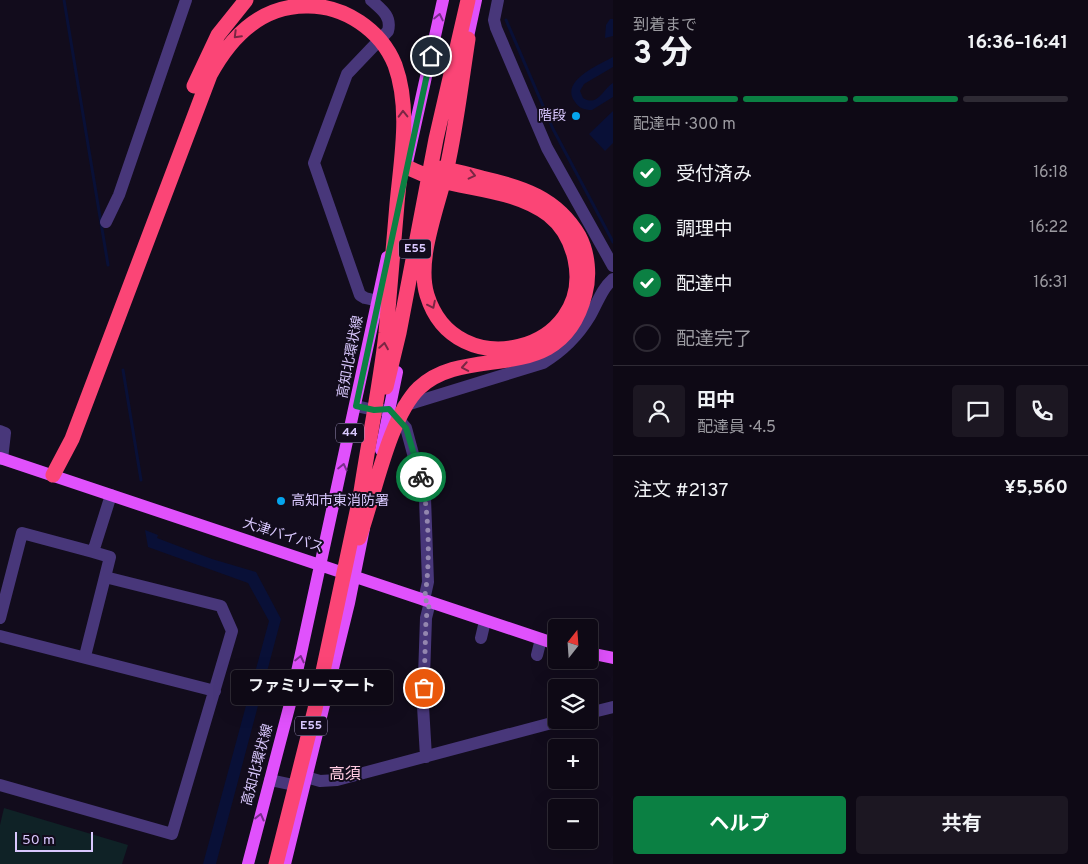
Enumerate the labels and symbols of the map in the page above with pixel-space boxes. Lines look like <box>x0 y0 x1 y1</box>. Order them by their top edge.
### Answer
one-way arrow <box>433 12 444 21</box>
one-way arrow <box>234 29 243 38</box>
pin <box>410 35 452 77</box>
place label: 階段 <box>538 108 566 125</box>
one-way arrow <box>398 110 408 118</box>
marker: 階段 <box>570 110 582 122</box>
one-way arrow <box>467 169 476 180</box>
road number: E55 <box>399 240 431 258</box>
one-way arrow <box>426 300 436 309</box>
street label: 高知北環状線 <box>334 314 367 400</box>
one-way arrow <box>378 341 388 350</box>
one-way arrow <box>460 361 469 372</box>
road number: 44 <box>336 423 364 442</box>
courier <box>396 452 446 502</box>
one-way arrow <box>337 462 348 471</box>
place label: 高知市東消防署 <box>291 493 389 510</box>
marker: 高知市東消防署 <box>275 495 287 507</box>
street label: 大津バイパス <box>241 515 325 557</box>
north arrow <box>548 619 598 669</box>
one-way arrow <box>295 655 305 664</box>
pin <box>403 667 445 709</box>
callout: ファミリーマート <box>232 670 394 706</box>
road number: E55 <box>295 716 327 736</box>
street label: 高知北環状線 <box>238 722 277 808</box>
district label: 高須 <box>329 765 361 785</box>
one-way arrow <box>254 812 265 821</box>
scale bar <box>15 829 92 852</box>

